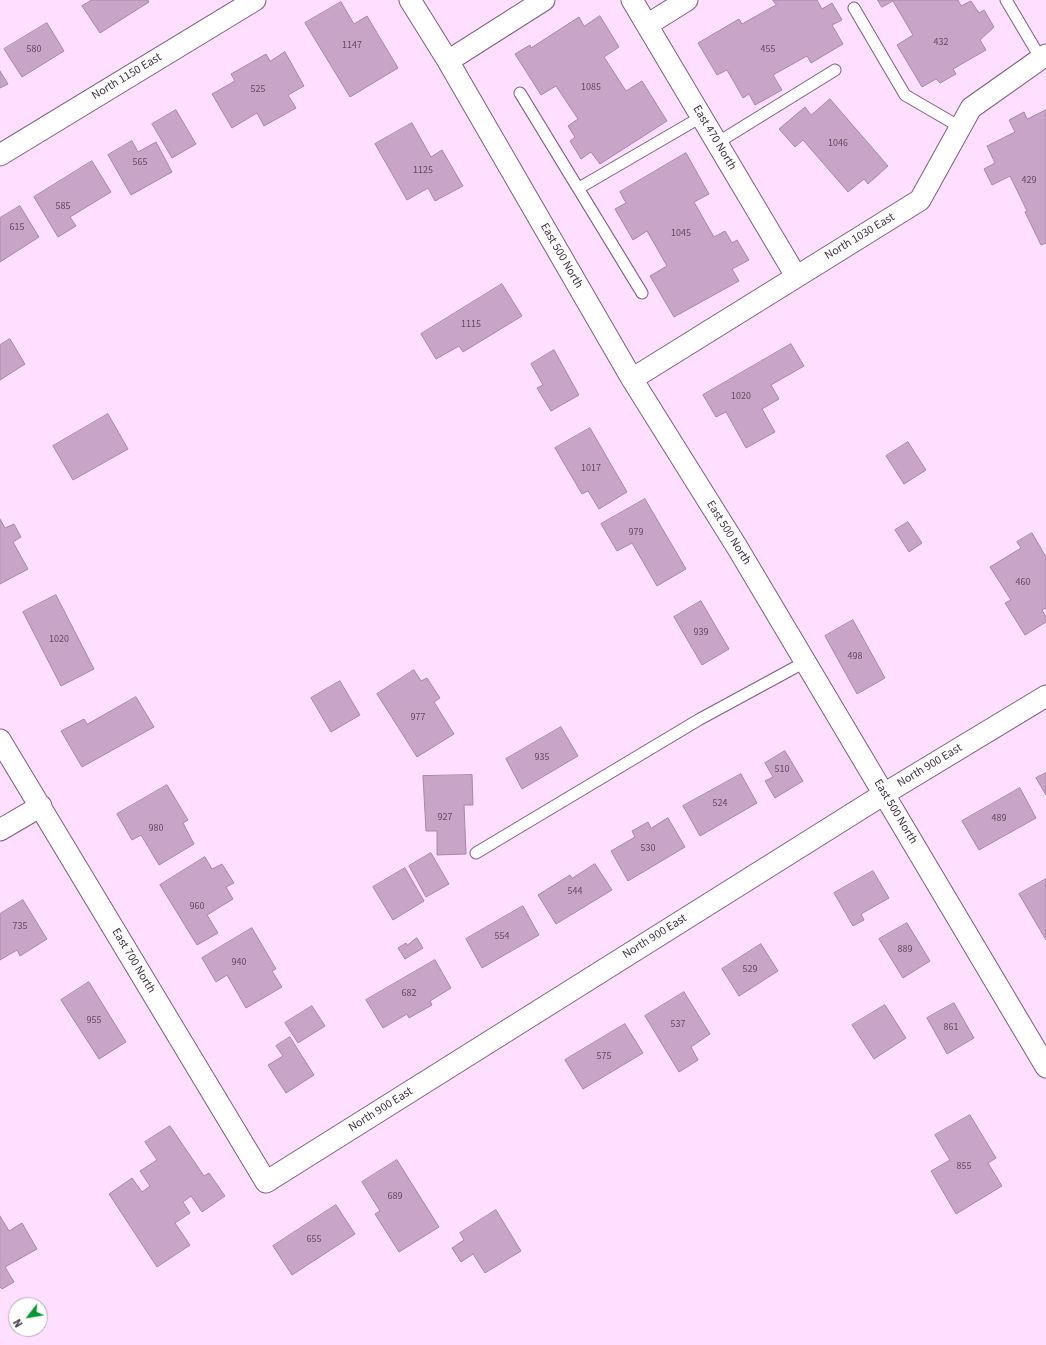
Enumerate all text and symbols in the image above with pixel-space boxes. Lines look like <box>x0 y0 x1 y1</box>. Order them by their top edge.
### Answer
house number: 432 <box>934 37 948 49</box>
house number: 1147 <box>342 40 362 52</box>
house number: 580 <box>27 44 41 56</box>
house number: 455 <box>761 44 775 56</box>
street label: North 1150 East <box>89 51 165 103</box>
house number: 1085 <box>581 82 601 94</box>
house number: 525 <box>251 84 265 96</box>
street label: East 470 North <box>689 103 739 173</box>
house number: 1046 <box>828 138 848 150</box>
house number: 565 <box>133 157 147 169</box>
house number: 1125 <box>413 165 433 177</box>
house number: 429 <box>1022 175 1036 187</box>
house number: 585 <box>56 201 70 213</box>
street label: North 1030 East <box>822 211 898 263</box>
street label: East 500 North <box>537 221 585 291</box>
house number: 615 <box>10 222 24 234</box>
house number: 1045 <box>671 228 691 240</box>
house number: 1115 <box>461 319 481 331</box>
house number: 1020 <box>731 391 751 403</box>
house number: 1017 <box>581 463 601 475</box>
street label: East 500 North <box>703 498 753 568</box>
house number: 979 <box>629 527 643 539</box>
house number: 460 <box>1016 577 1030 589</box>
house number: 939 <box>694 627 708 639</box>
house number: 1020 <box>49 634 69 646</box>
house number: 498 <box>848 651 862 663</box>
house number: 977 <box>411 712 425 724</box>
street label: North 900 East <box>895 741 965 791</box>
house number: 935 <box>535 752 549 764</box>
house number: 510 <box>775 764 789 776</box>
street label: East 500 North <box>870 777 920 847</box>
house number: 524 <box>713 798 727 810</box>
house number: 927 <box>438 812 452 824</box>
house number: 489 <box>992 813 1006 825</box>
house number: 980 <box>149 823 163 835</box>
house number: 530 <box>641 843 655 855</box>
house number: 544 <box>568 886 582 898</box>
house number: 960 <box>190 901 204 913</box>
street label: North 900 East <box>620 912 690 962</box>
house number: 735 <box>13 921 27 933</box>
street label: East 700 North <box>108 926 158 996</box>
house number: 554 <box>495 931 509 943</box>
house number: 889 <box>898 944 912 956</box>
house number: 940 <box>232 957 246 969</box>
house number: 529 <box>743 964 757 976</box>
house number: 682 <box>402 988 416 1000</box>
house number: 955 <box>87 1015 101 1027</box>
house number: 537 <box>671 1019 685 1031</box>
house number: 861 <box>944 1022 958 1034</box>
house number: 575 <box>597 1051 611 1063</box>
street label: North 900 East <box>346 1085 416 1135</box>
house number: 855 <box>957 1161 971 1173</box>
house number: 689 <box>388 1191 402 1203</box>
house number: 655 <box>307 1234 321 1246</box>
north arrow <box>8 1297 48 1337</box>
text: N <box>10 1316 26 1330</box>

